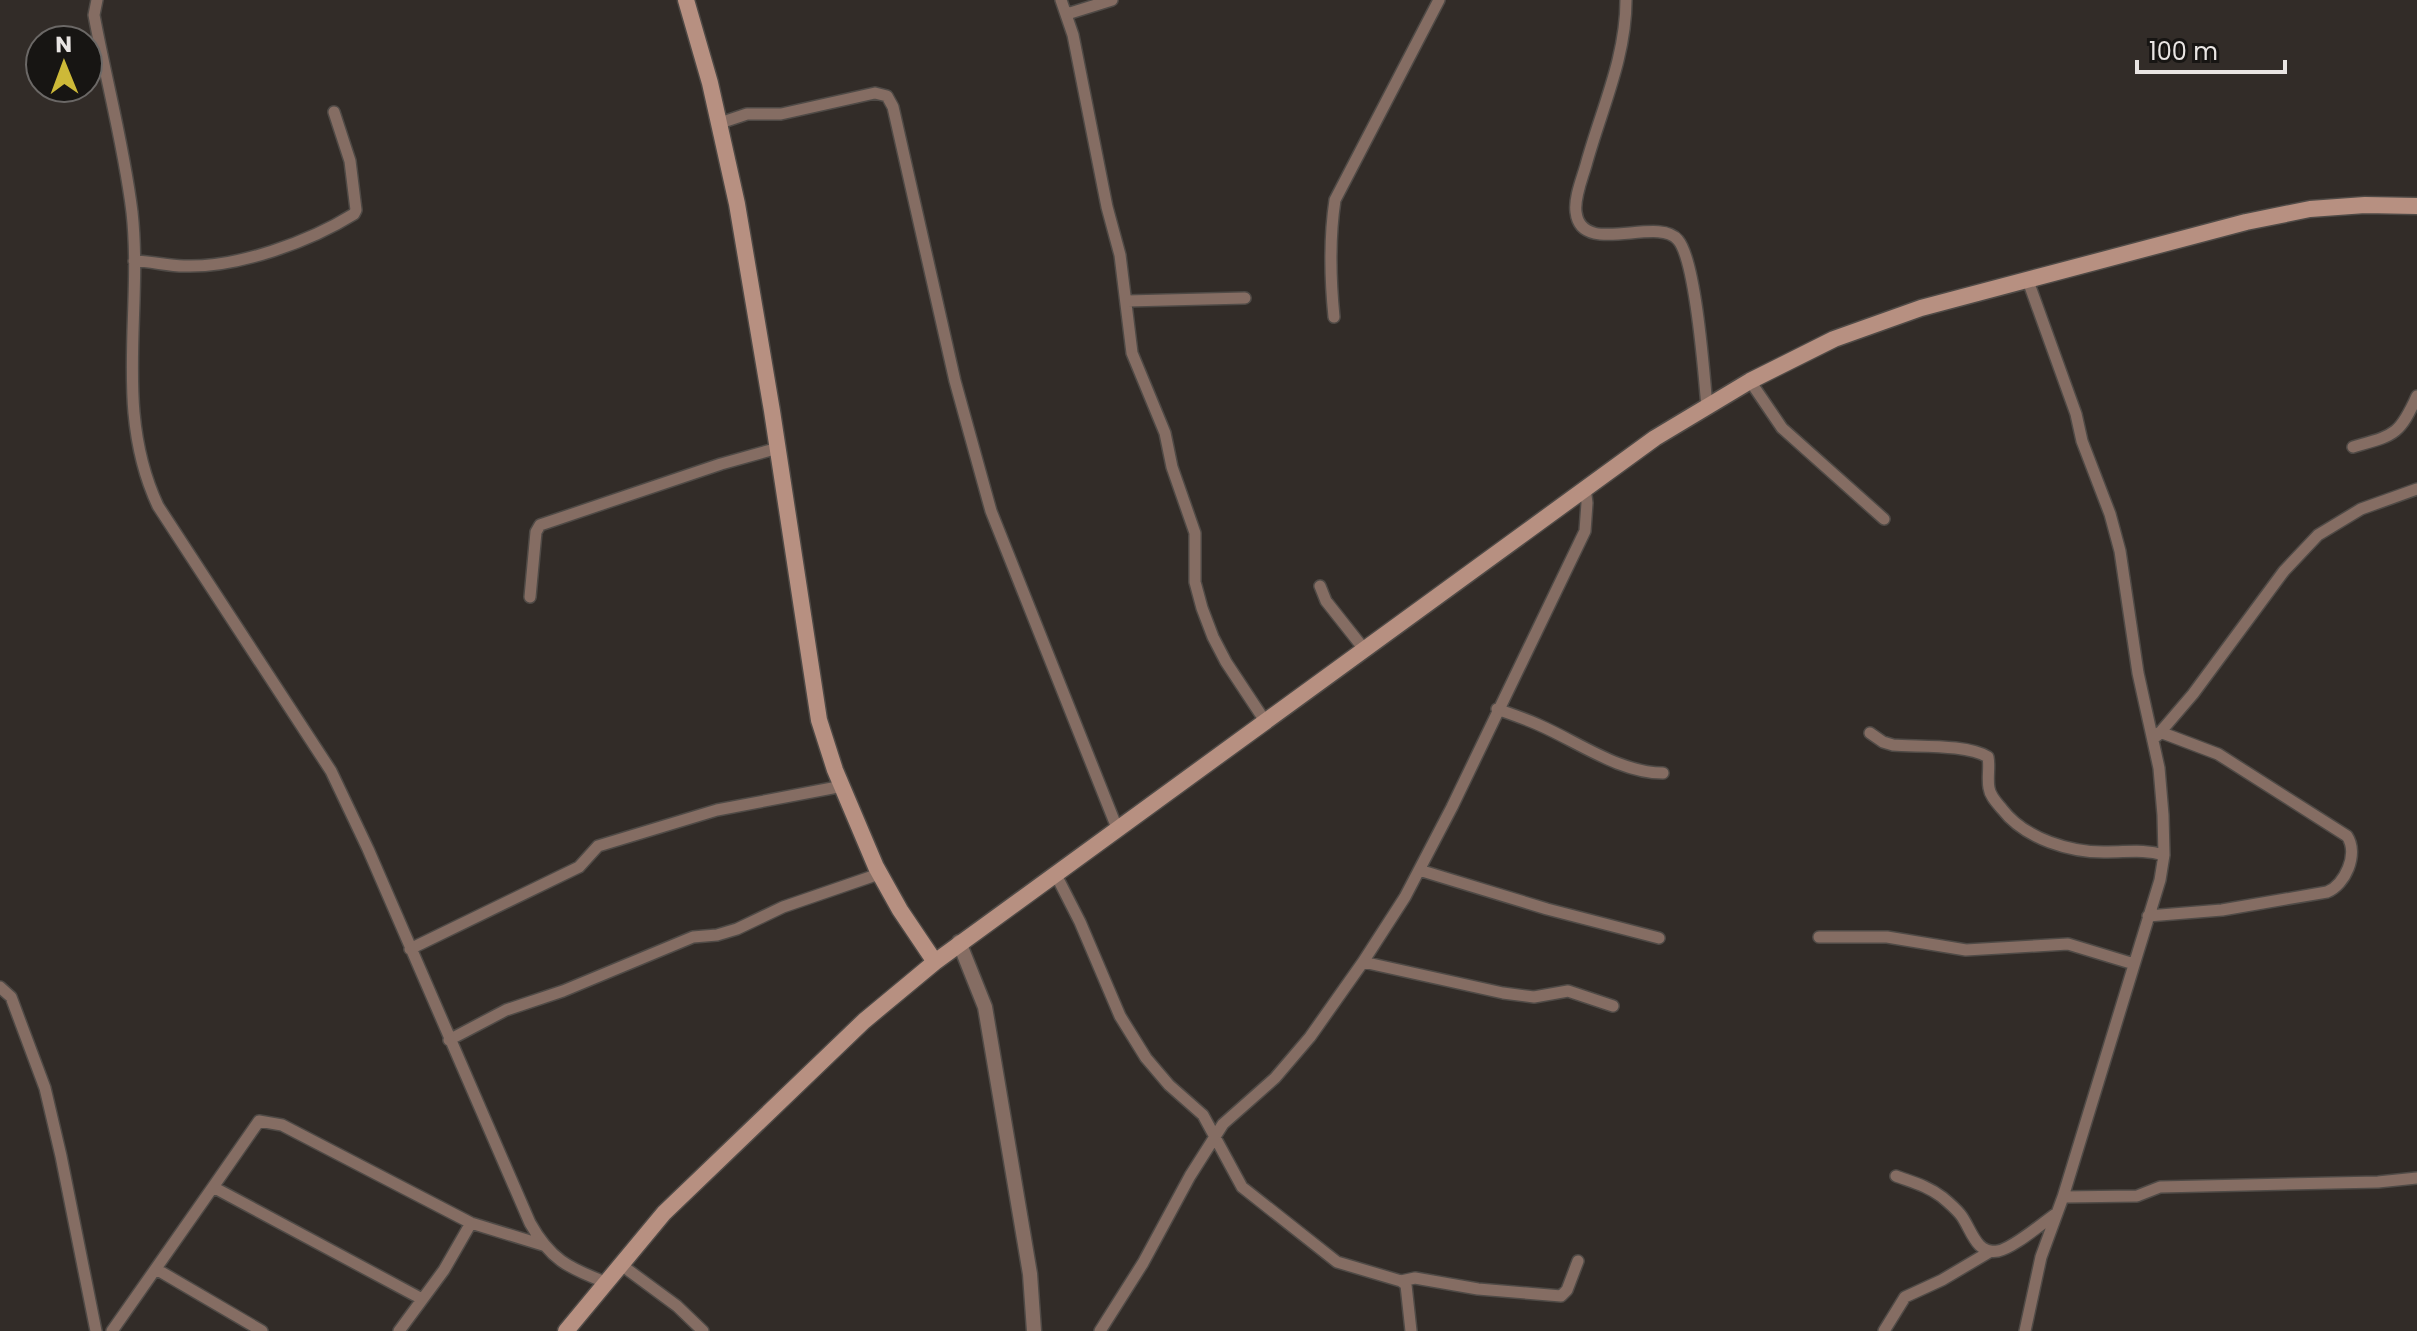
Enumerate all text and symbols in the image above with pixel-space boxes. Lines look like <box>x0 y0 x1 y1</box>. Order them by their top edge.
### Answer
north arrow <box>24 24 104 104</box>
scale bar <box>2137 24 2285 74</box>
text: N <box>55 29 72 60</box>
text: 100 m <box>2149 35 2218 68</box>

